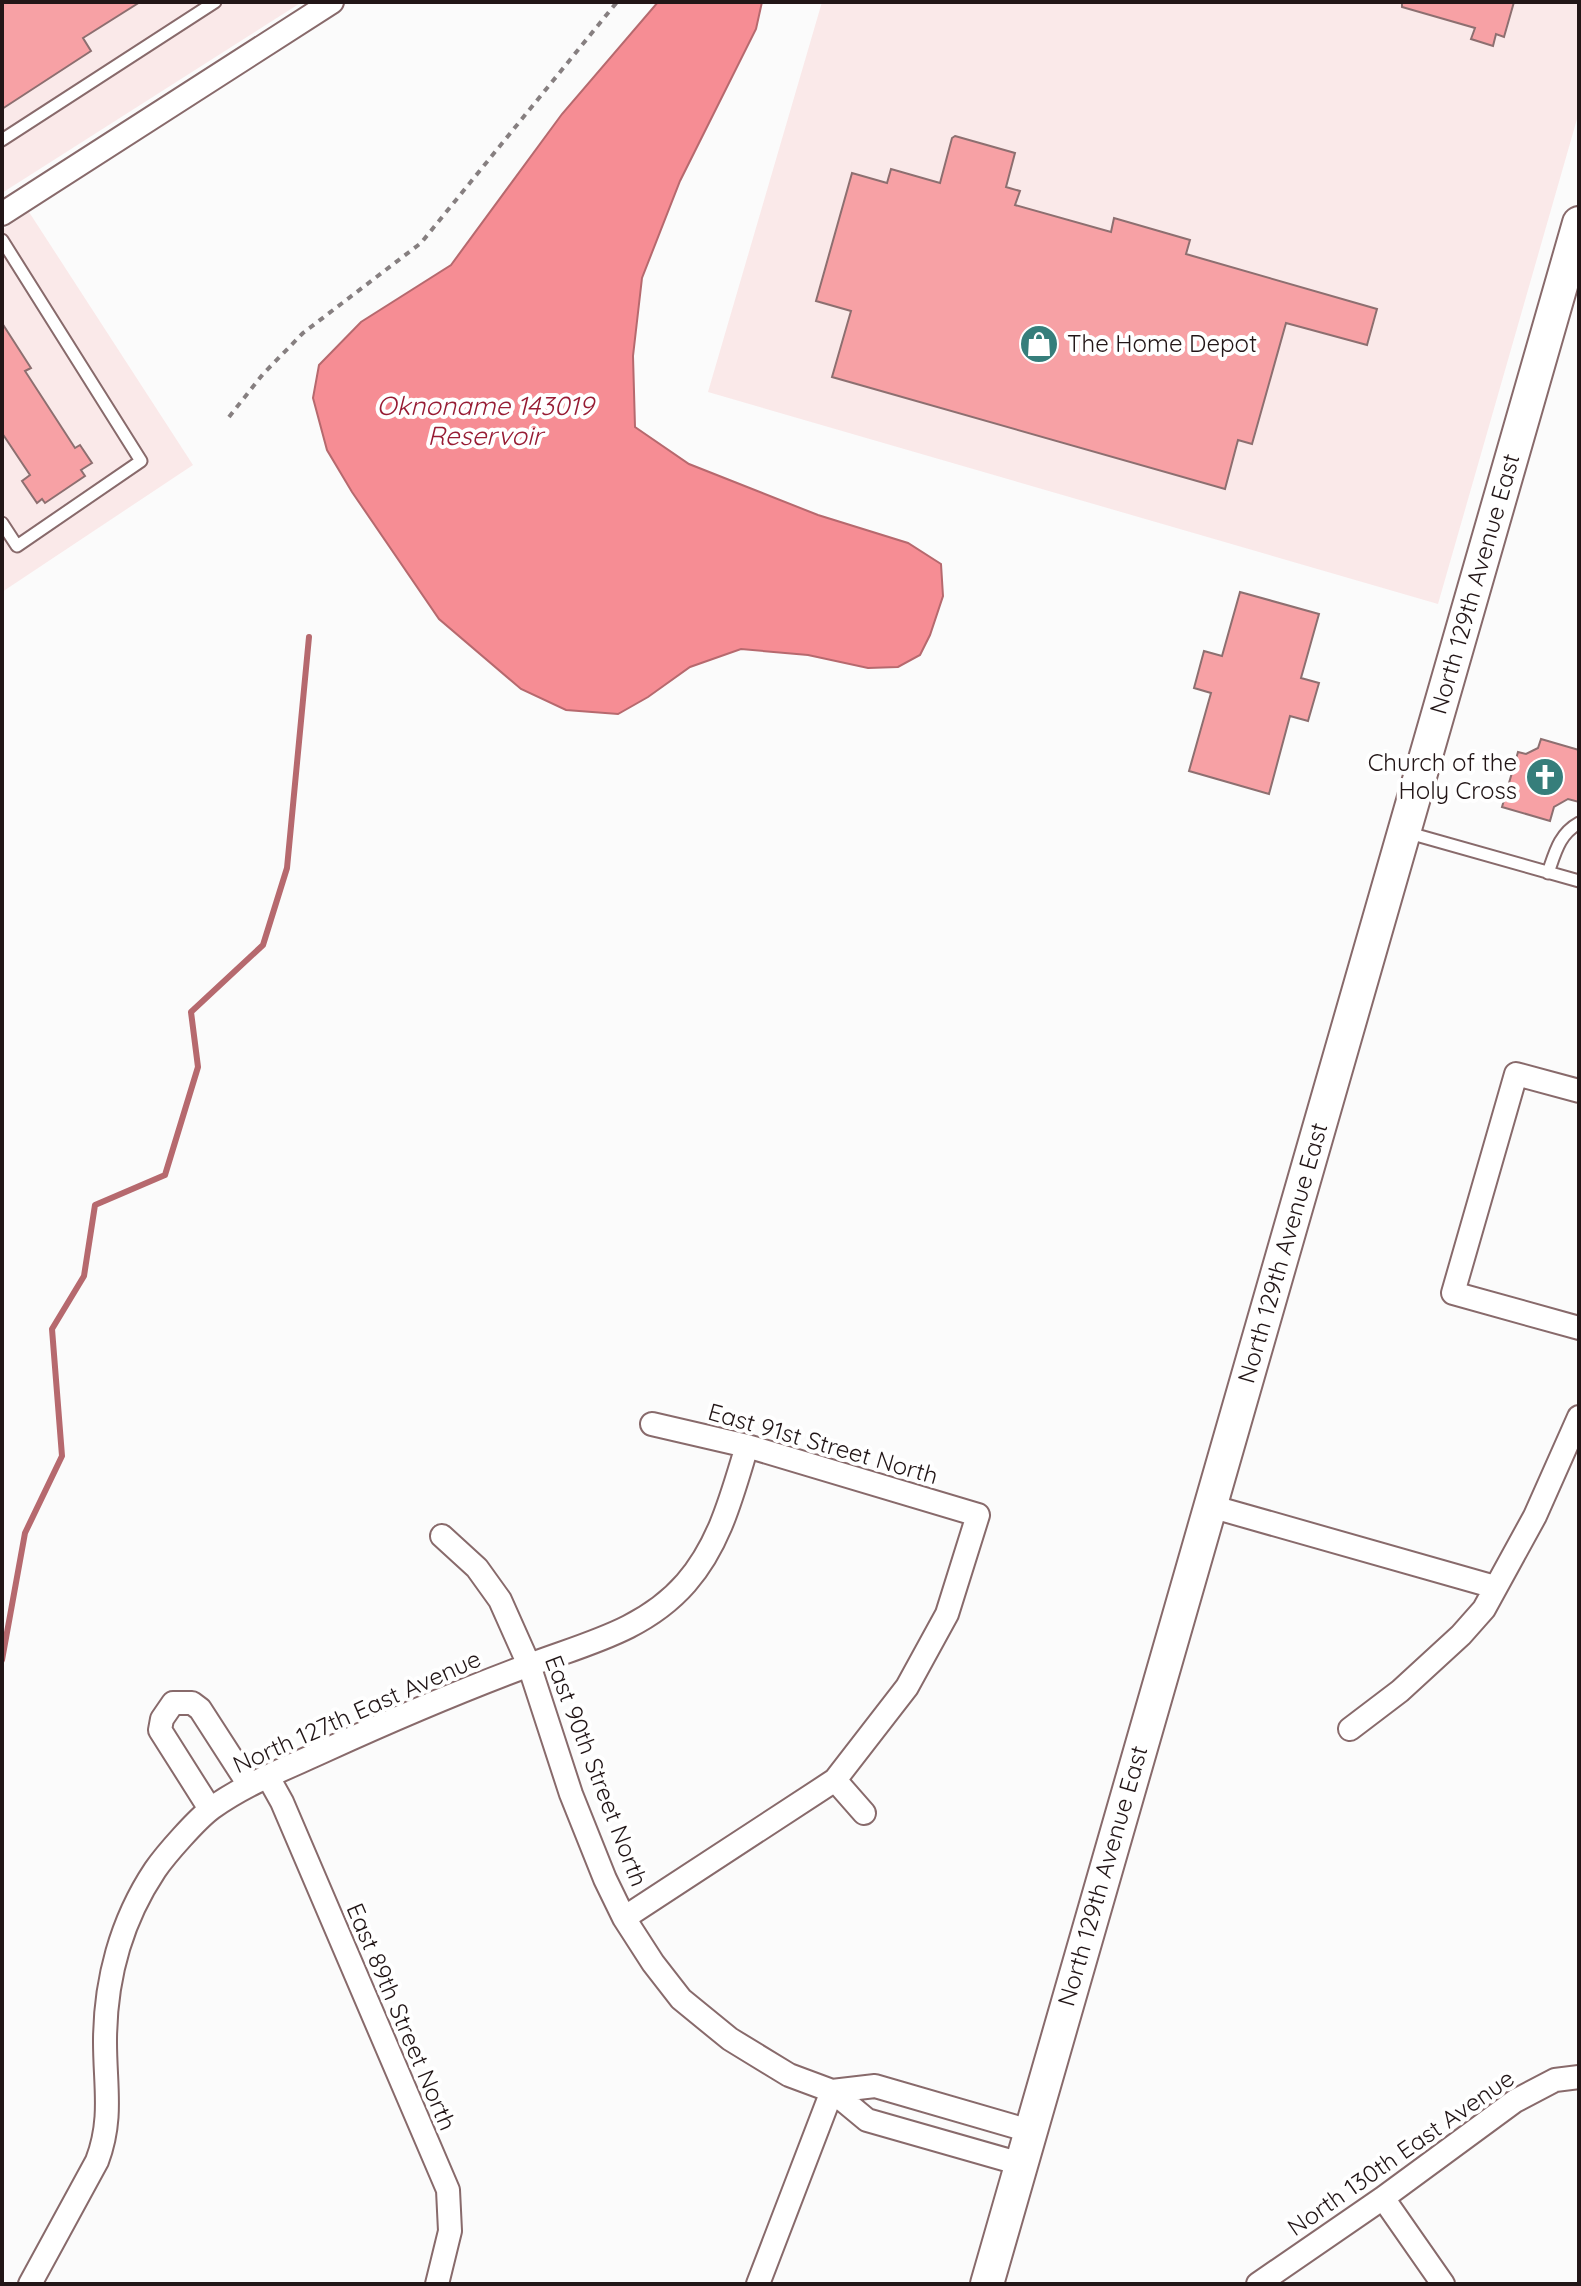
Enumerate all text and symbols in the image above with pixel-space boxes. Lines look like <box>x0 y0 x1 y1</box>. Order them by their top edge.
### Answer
shop icon: The Home Depot <box>1018 323 1060 365</box>
place label: The Home Depot <box>1067 328 1257 358</box>
water label: Oknoname 143019 Reservoir <box>377 389 596 452</box>
street label: North 129th Avenue East <box>1422 450 1526 717</box>
place label: Church of the Holy Cross <box>1368 747 1517 805</box>
church icon: Church of the Holy Cross <box>1524 756 1566 798</box>
street label: North 129th Avenue East <box>1230 1119 1334 1386</box>
street label: East 91st Street North <box>705 1396 942 1490</box>
street label: North 127th East Avenue <box>228 1643 485 1779</box>
street label: East 90th Street North <box>539 1651 655 1890</box>
street label: North 129th Avenue East <box>1050 1742 1154 2009</box>
street label: East 89th Street North <box>340 1898 463 2135</box>
street label: North 130th East Avenue <box>1281 2063 1520 2242</box>

